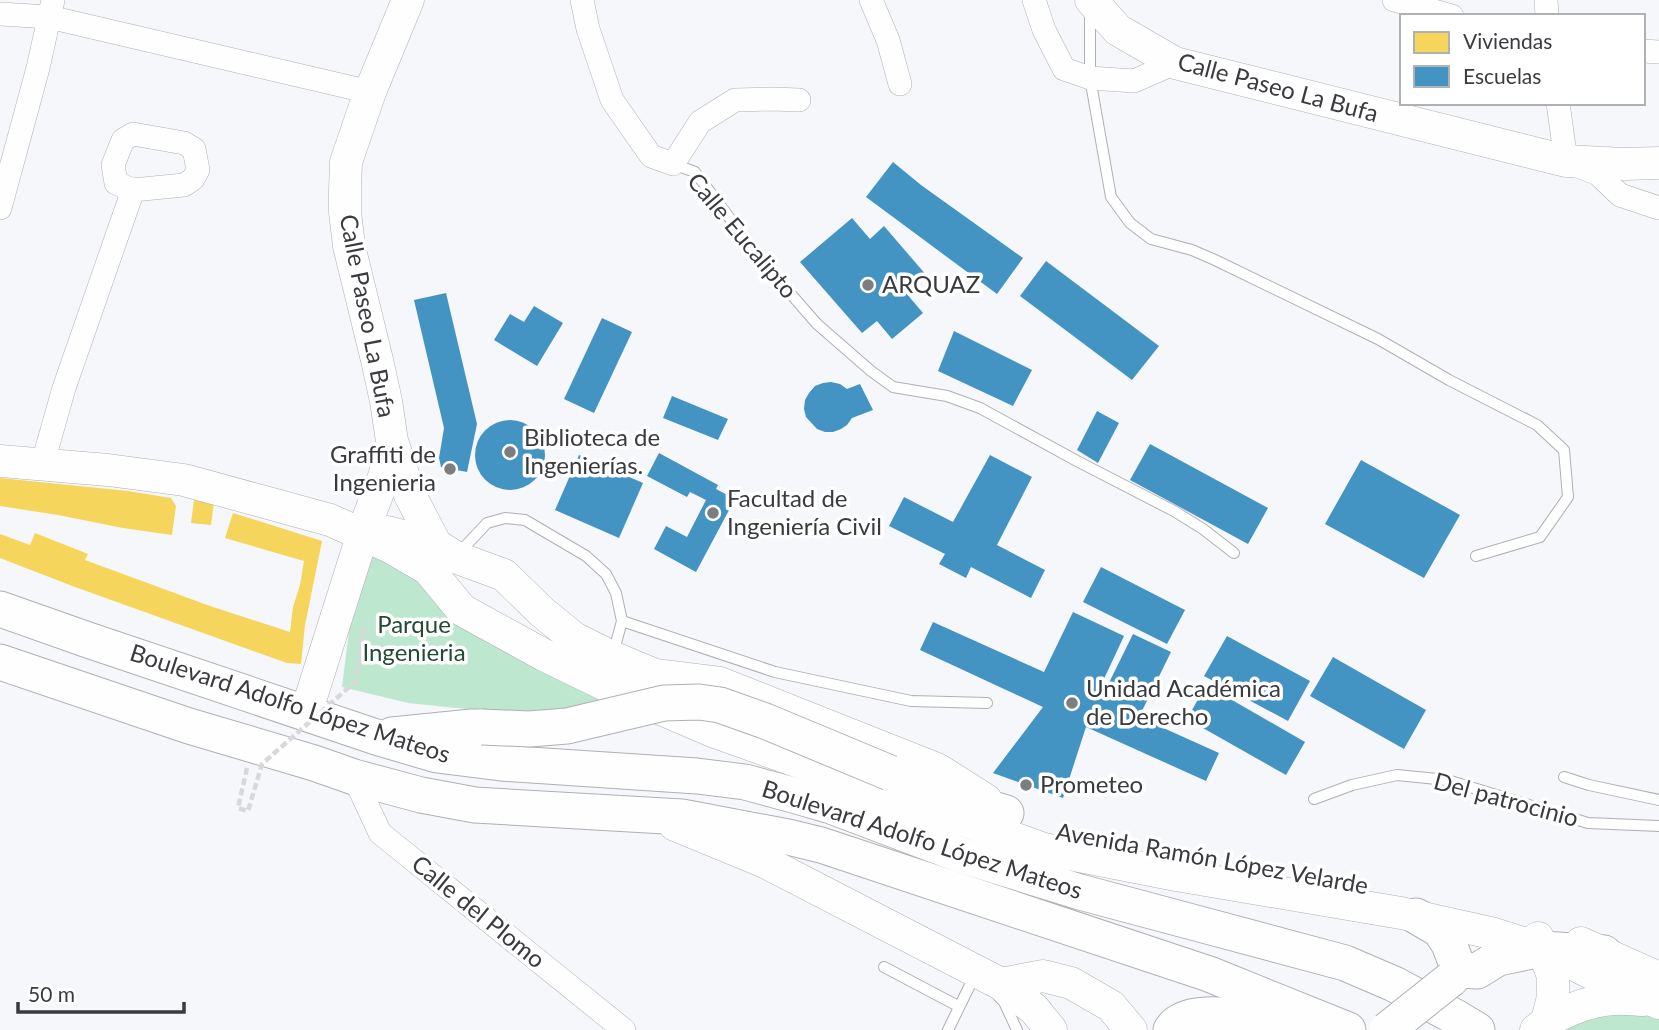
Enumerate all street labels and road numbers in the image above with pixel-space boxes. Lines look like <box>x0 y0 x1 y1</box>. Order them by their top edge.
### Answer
street label: Calle Paseo La Bufa <box>1175 46 1382 127</box>
street label: Calle Eucalipto <box>682 166 804 304</box>
street label: Calle Paseo La Bufa <box>335 212 402 420</box>
street label: Boulevard Adolfo López Mateos <box>127 637 454 768</box>
street label: Del patrocinio <box>1431 765 1582 832</box>
street label: Boulevard Adolfo López Mateos <box>759 773 1086 904</box>
street label: Avenida Ramón López Velarde <box>1054 816 1371 899</box>
street label: Calle del Plomo <box>406 848 551 973</box>

